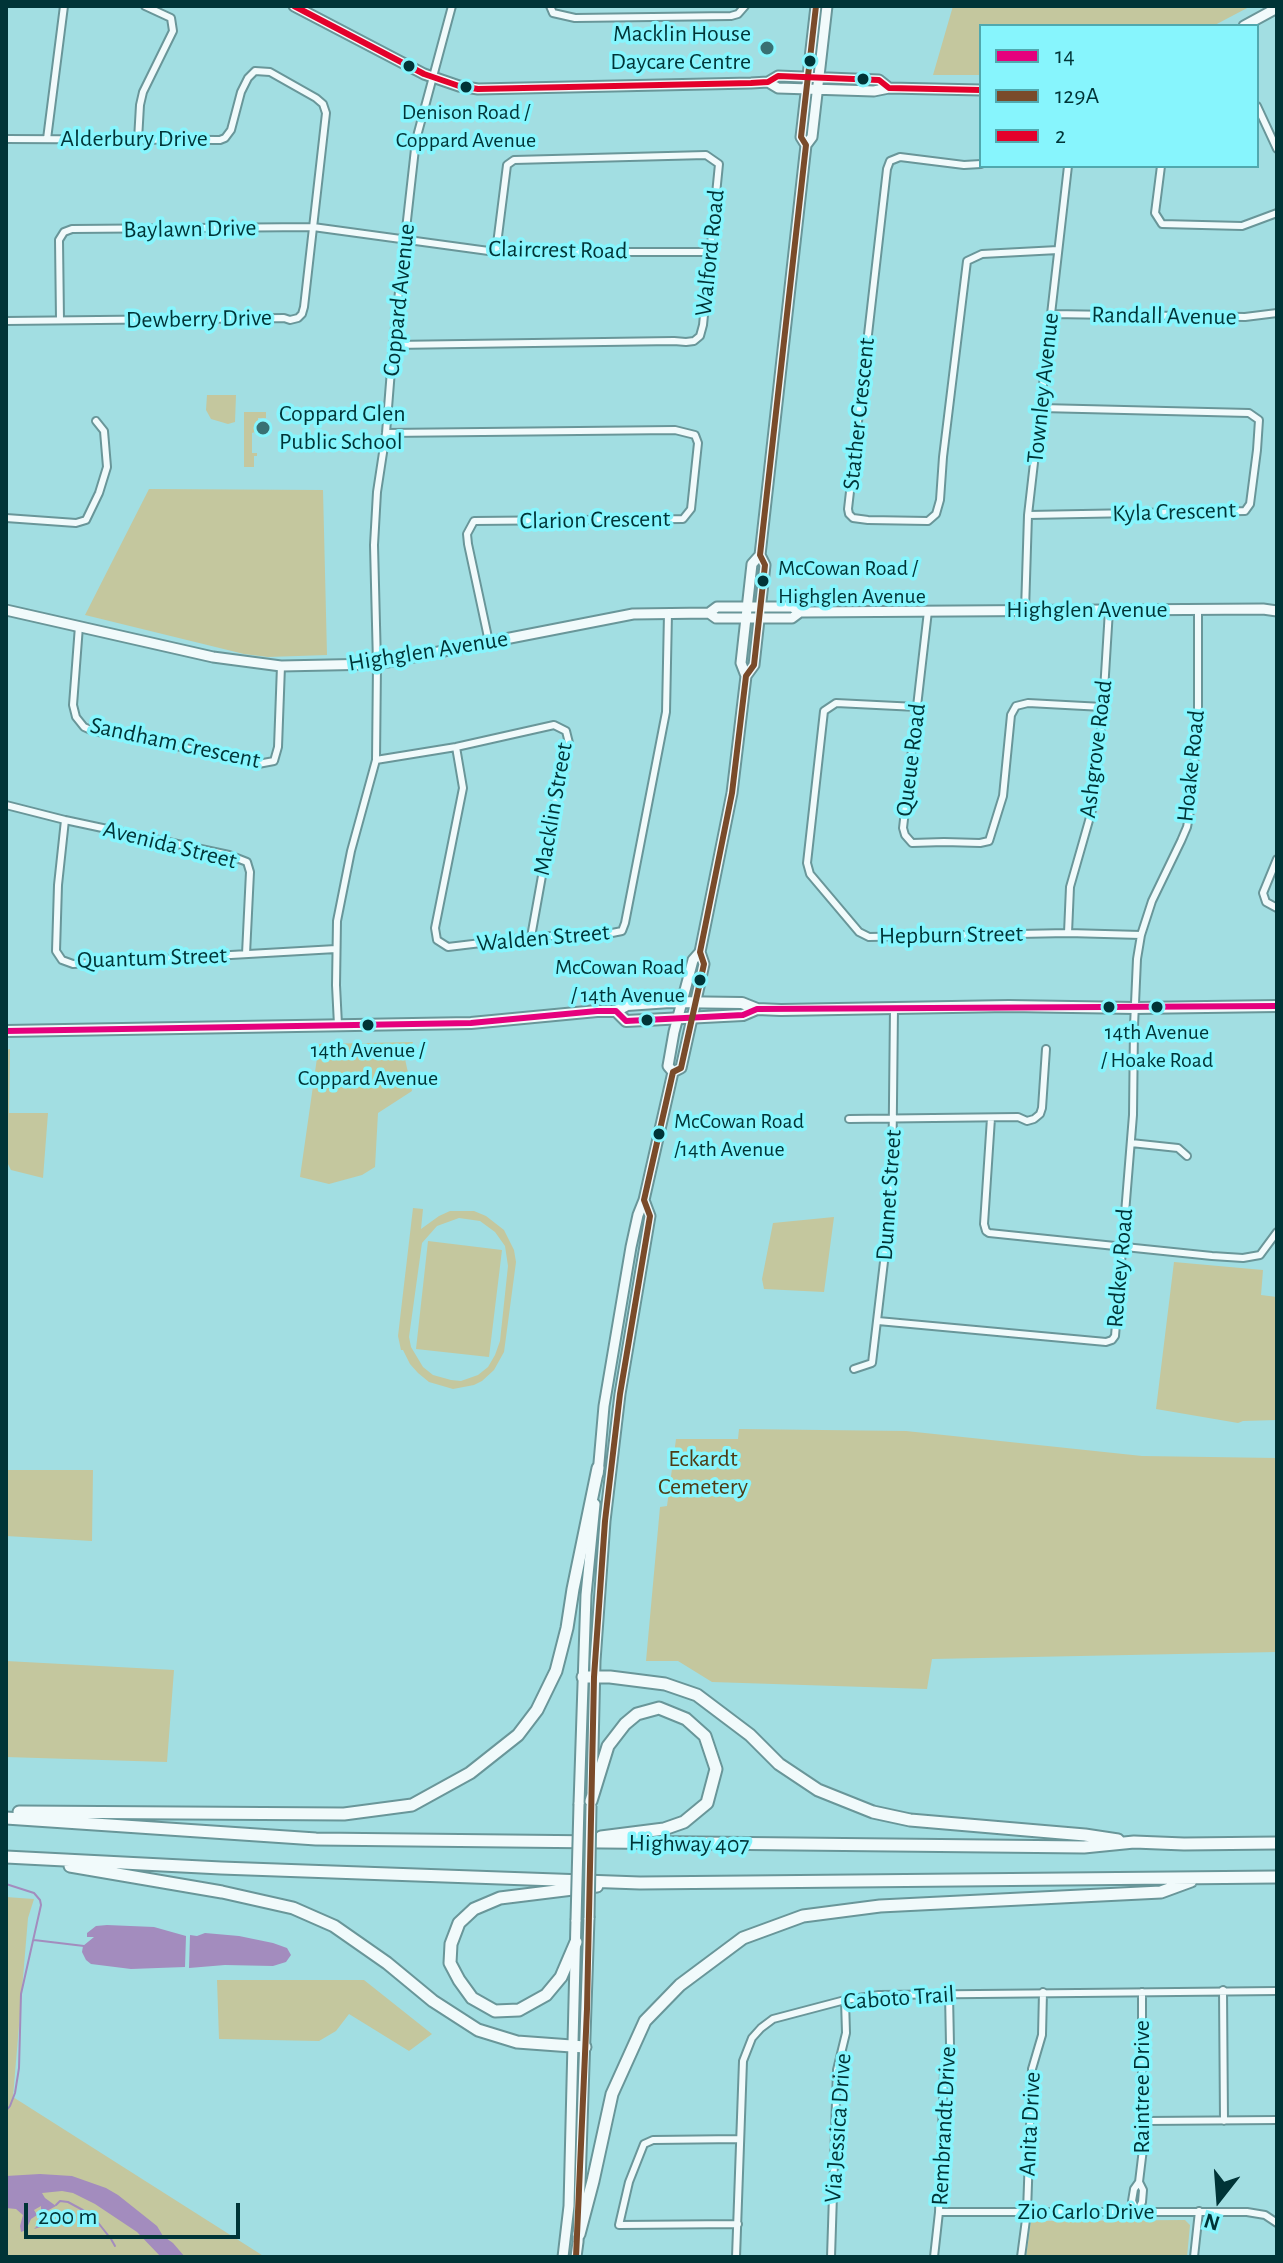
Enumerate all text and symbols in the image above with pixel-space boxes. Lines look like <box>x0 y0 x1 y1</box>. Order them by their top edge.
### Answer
place label: Macklin House Daycare Centre <box>610 20 751 76</box>
legend <box>979 24 1259 168</box>
marker: Macklin House Daycare Centre <box>758 39 776 57</box>
text: 14 <box>1055 44 1075 68</box>
unlabelled marker <box>802 53 818 69</box>
unlabelled marker <box>401 58 417 74</box>
unlabelled marker <box>855 71 871 87</box>
marker: Denison Road / Coppard Avenue <box>458 79 474 95</box>
text: 129A <box>1055 84 1099 108</box>
place label: Denison Road / Coppard Avenue <box>396 99 536 150</box>
text: 2 <box>1055 124 1066 148</box>
street label: Alderbury Drive <box>60 125 208 153</box>
street label: Walford Road <box>689 188 731 318</box>
street label: Baylawn Drive <box>123 213 257 245</box>
street label: Coppard Avenue <box>377 222 421 378</box>
street label: Claircrest Road <box>488 234 628 266</box>
street label: Randall Avenue <box>1091 300 1237 332</box>
street label: Dewberry Drive <box>126 303 272 335</box>
street label: Townley Avenue <box>1021 311 1065 465</box>
street label: Stather Crescent <box>837 336 881 492</box>
place label: Coppard Glen Public School <box>279 400 406 456</box>
marker: Coppard Glen Public School <box>254 419 272 437</box>
street label: Kyla Crescent <box>1112 495 1236 529</box>
street label: Clarion Crescent <box>519 504 671 536</box>
place label: McCowan Road / Highglen Avenue <box>778 555 926 606</box>
marker: McCowan Road / Highglen Avenue <box>755 573 771 589</box>
street label: Highglen Avenue <box>1006 596 1168 624</box>
street label: Highglen Avenue <box>346 624 510 678</box>
street label: Ashgrove Road <box>1073 678 1119 820</box>
street label: Queue Road <box>890 702 932 818</box>
street label: Hoake Road <box>1171 709 1211 823</box>
street label: Sandham Crescent <box>87 711 263 775</box>
street label: Macklin Street <box>527 740 579 878</box>
street label: Avenida Street <box>100 815 240 875</box>
street label: Walden Street <box>475 918 611 958</box>
street label: Hepburn Street <box>879 919 1023 951</box>
street label: Quantum Street <box>76 941 228 975</box>
place label: McCowan Road / 14th Avenue <box>555 954 685 1006</box>
marker: McCowan Road / 14th Avenue <box>692 972 708 988</box>
unlabelled marker <box>1101 999 1117 1015</box>
marker: 14th Avenue / Hoake Road <box>1149 999 1165 1015</box>
unlabelled marker <box>639 1012 655 1028</box>
marker: 14th Avenue / Coppard Avenue <box>360 1017 376 1033</box>
place label: 14th Avenue / Hoake Road <box>1101 1019 1213 1070</box>
place label: 14th Avenue / Coppard Avenue <box>298 1037 438 1088</box>
place label: McCowan Road /14th Avenue <box>674 1108 804 1160</box>
marker: McCowan Road /14th Avenue <box>651 1126 667 1142</box>
street label: Dunnet Street <box>870 1129 908 1261</box>
street label: Redkey Road <box>1100 1207 1140 1329</box>
park label: Eckardt Cemetery <box>658 1445 748 1501</box>
street label: Highway 407 <box>628 1829 750 1859</box>
street label: Caboto Trail <box>842 1980 956 2016</box>
street label: Raintree Drive <box>1128 2020 1156 2154</box>
street label: Rembrandt Drive <box>925 2046 963 2206</box>
street label: Via Jessica Drive <box>818 2052 858 2204</box>
street label: Anita Drive <box>1013 2071 1047 2177</box>
north arrow <box>1179 2159 1259 2239</box>
scale bar <box>28 2187 244 2237</box>
street label: Zio Carlo Drive <box>1018 2198 1154 2226</box>
text: 200 m <box>38 2205 97 2229</box>
text: N <box>1201 2209 1223 2235</box>

